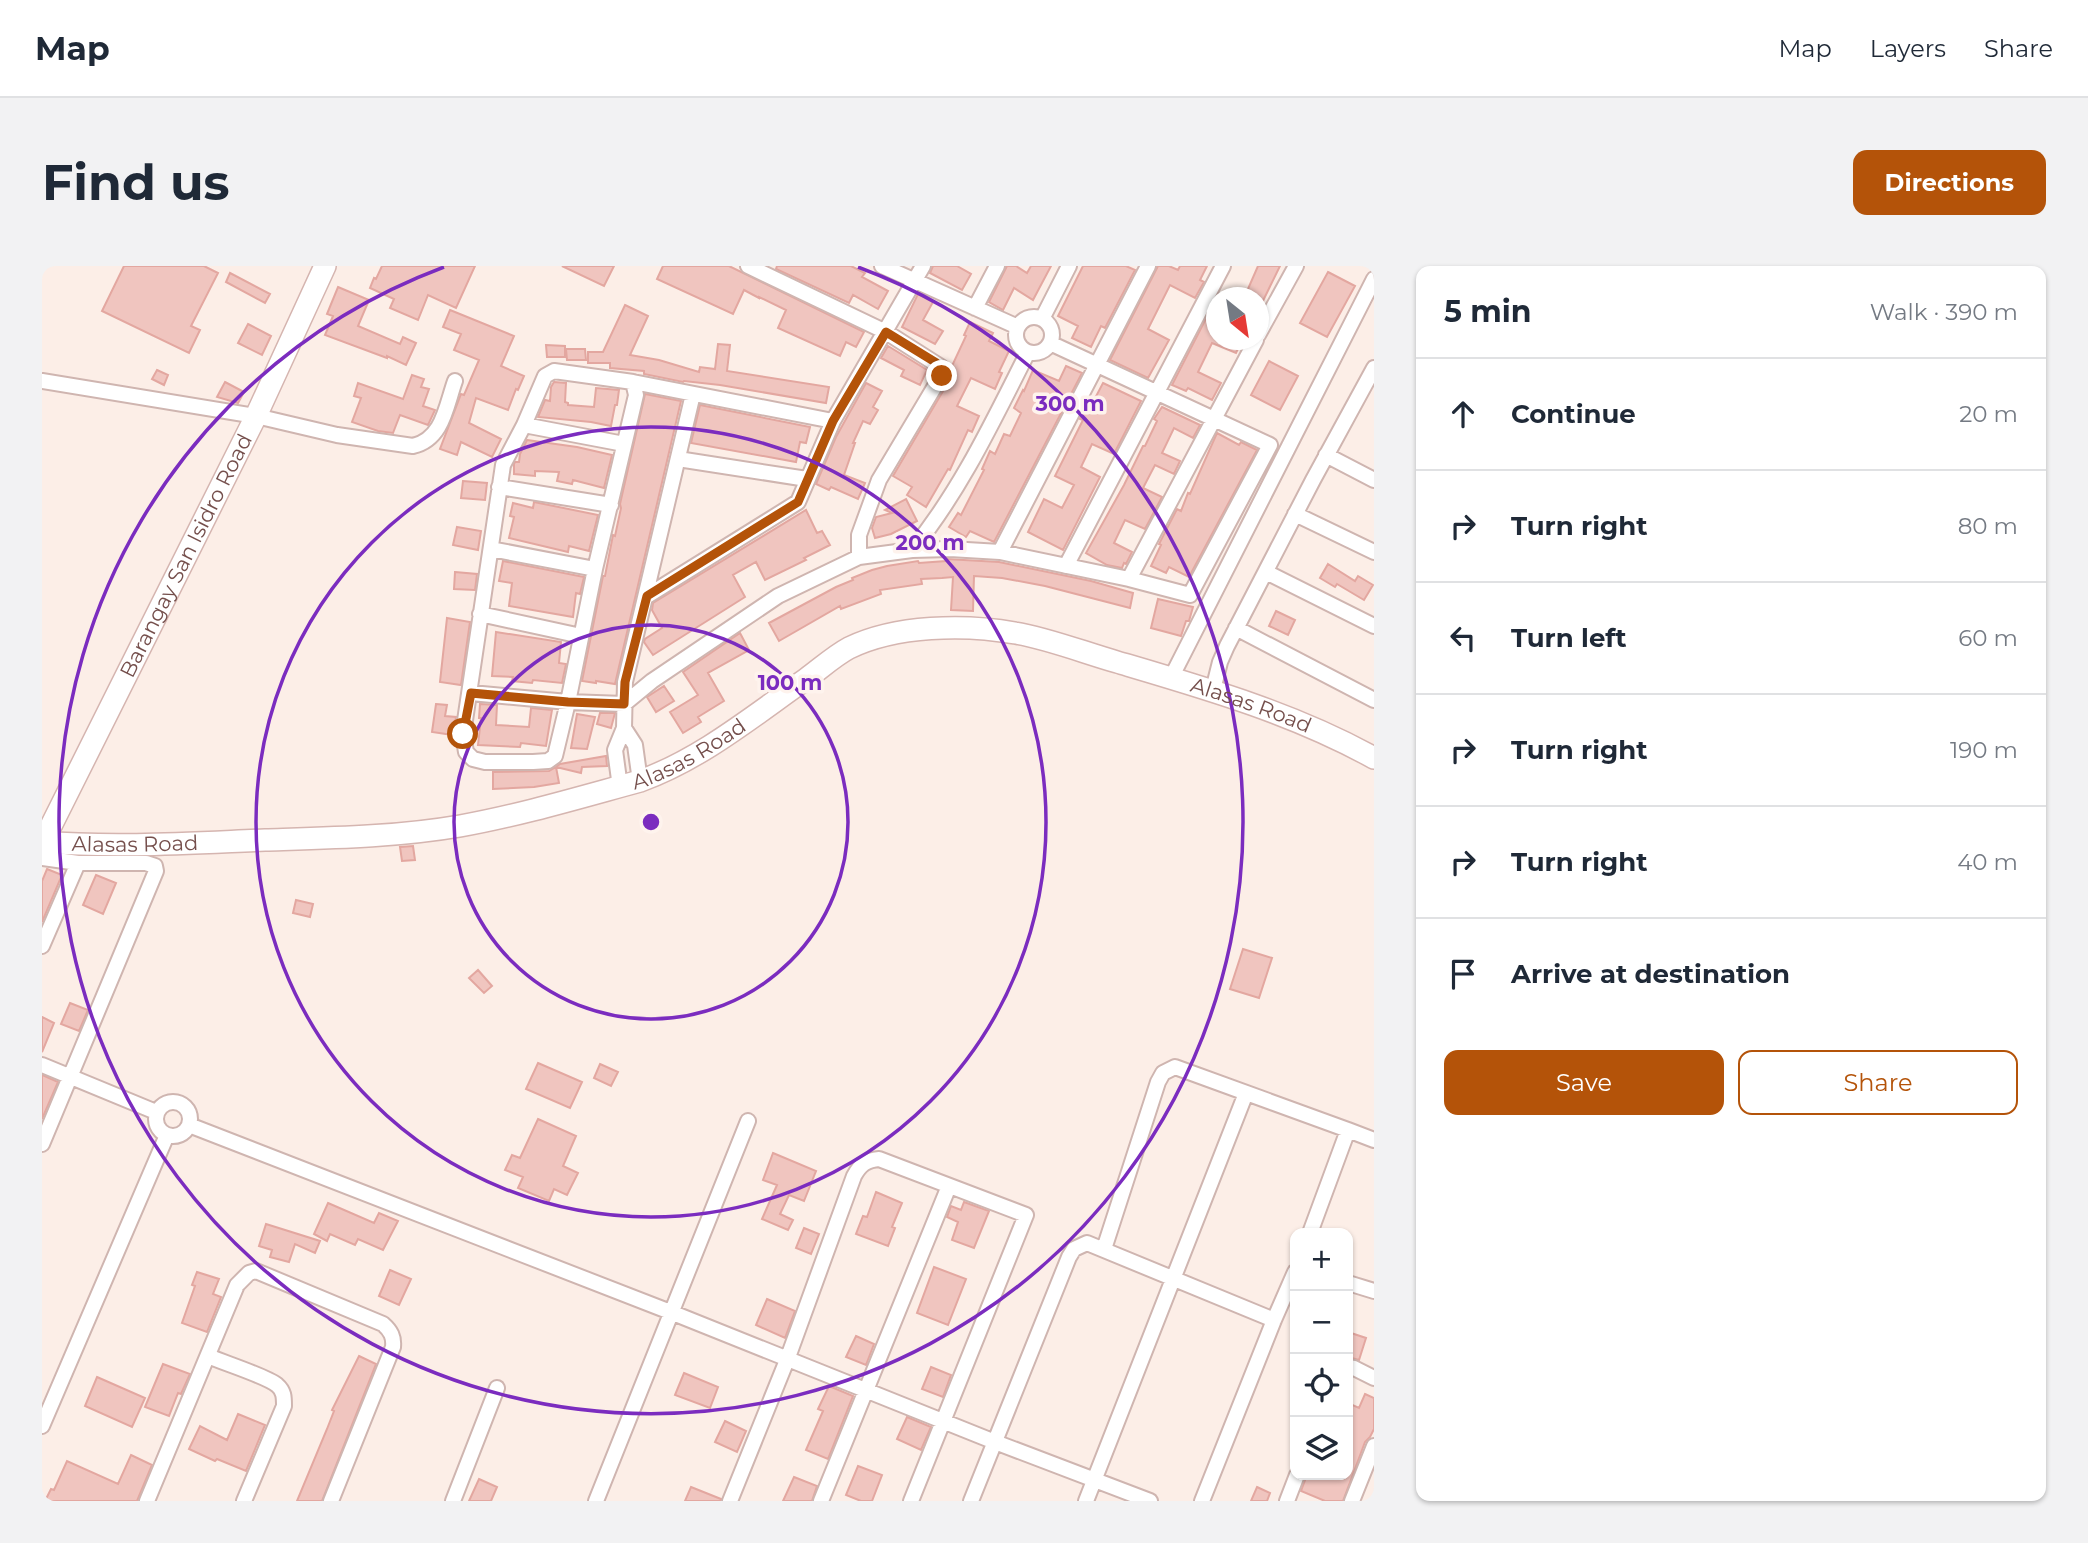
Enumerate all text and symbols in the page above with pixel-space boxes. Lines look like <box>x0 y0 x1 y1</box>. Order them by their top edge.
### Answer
text: Map <box>35 28 110 68</box>
text: Map <box>1778 34 1832 63</box>
text: Layers <box>1870 34 1946 63</box>
text: Share <box>1984 34 2053 63</box>
button: Directions <box>1853 150 2046 215</box>
text: Find us <box>42 153 230 212</box>
north arrow <box>1206 287 1269 350</box>
text: 5 min <box>1444 293 1532 330</box>
text: Walk · 390 m <box>1870 298 2018 326</box>
route end <box>926 360 957 391</box>
text: 300 m <box>1035 391 1104 416</box>
icon: ahead <box>1444 395 1482 433</box>
text: Continue <box>1511 398 1636 430</box>
text: 20 m <box>1959 400 2018 428</box>
street label: Barangay San Isidro Road <box>114 430 257 681</box>
icon: right <box>1444 507 1482 545</box>
text: Turn right <box>1511 510 1647 542</box>
text: 80 m <box>1958 512 2018 540</box>
text: 200 m <box>896 530 964 555</box>
icon: left <box>1444 619 1482 657</box>
text: Turn left <box>1511 622 1627 654</box>
text: 60 m <box>1958 624 2018 652</box>
text: 100 m <box>758 670 822 695</box>
street label: Alasas Road <box>1188 672 1315 738</box>
street label: Alasas Road <box>629 713 750 795</box>
route start <box>447 718 478 749</box>
icon: right <box>1444 731 1482 769</box>
text: Turn right <box>1511 734 1647 766</box>
text: 190 m <box>1950 736 2018 764</box>
centre of rings <box>639 810 663 834</box>
street label: Alasas Road <box>71 830 199 857</box>
icon: right <box>1444 843 1482 881</box>
text: Turn right <box>1511 846 1647 878</box>
text: 40 m <box>1957 848 2018 876</box>
icon: arrive <box>1444 955 1482 993</box>
text: Arrive at destination <box>1511 958 1790 990</box>
button: Save <box>1444 1050 1724 1115</box>
button: Share <box>1738 1050 2018 1115</box>
map controls <box>1290 1228 1353 1480</box>
button: + <box>1290 1228 1353 1291</box>
button: − <box>1290 1291 1353 1354</box>
button: locate <box>1290 1354 1353 1417</box>
button: layers <box>1290 1417 1353 1480</box>

